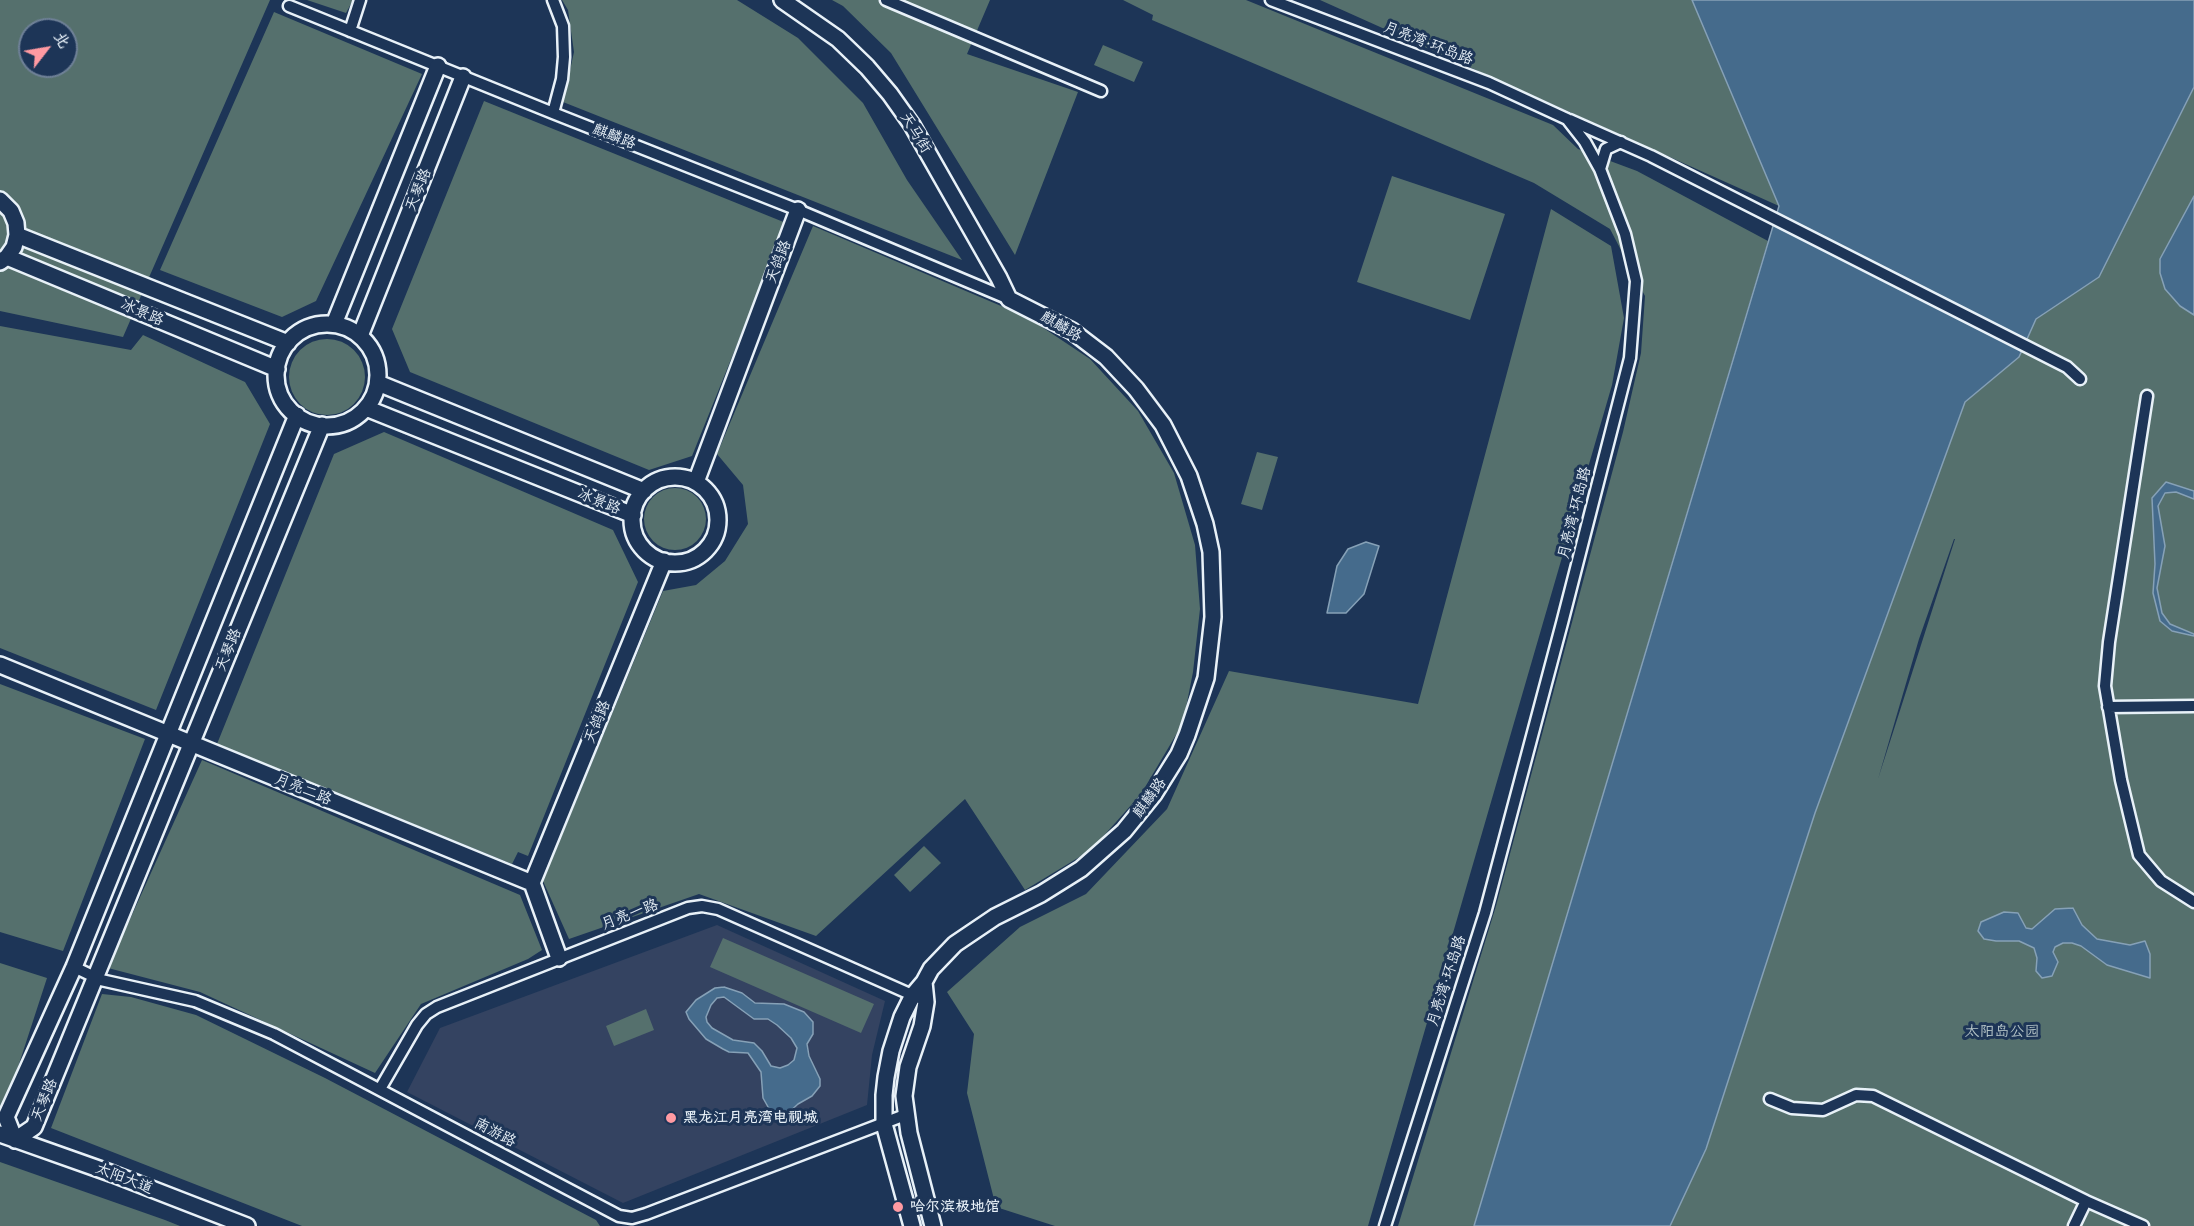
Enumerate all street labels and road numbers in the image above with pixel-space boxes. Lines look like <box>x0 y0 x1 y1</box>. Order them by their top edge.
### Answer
street label: 月亮湾·环岛路 <box>1381 19 1475 69</box>
street label: 天马街 <box>895 109 935 157</box>
street label: 麒麟路 <box>590 121 638 153</box>
street label: 天琴路 <box>402 166 436 214</box>
street label: 天鸽路 <box>763 238 795 286</box>
street label: 冰景路 <box>118 296 166 330</box>
street label: 麒麟路 <box>1037 308 1085 346</box>
street label: 月亮湾·环岛路 <box>1555 465 1595 561</box>
street label: 冰景路 <box>575 485 623 519</box>
street label: 天琴路 <box>212 626 246 674</box>
street label: 天鸽路 <box>581 698 615 746</box>
street label: 月亮二路 <box>272 770 334 810</box>
street label: 麒麟路 <box>1129 775 1171 821</box>
street label: 月亮一路 <box>599 896 661 934</box>
street label: 月亮湾·环岛路 <box>1424 933 1470 1029</box>
street label: 天琴路 <box>28 1076 62 1124</box>
street label: 南游路 <box>471 1114 519 1152</box>
street label: 太阳大道 <box>93 1160 155 1198</box>

